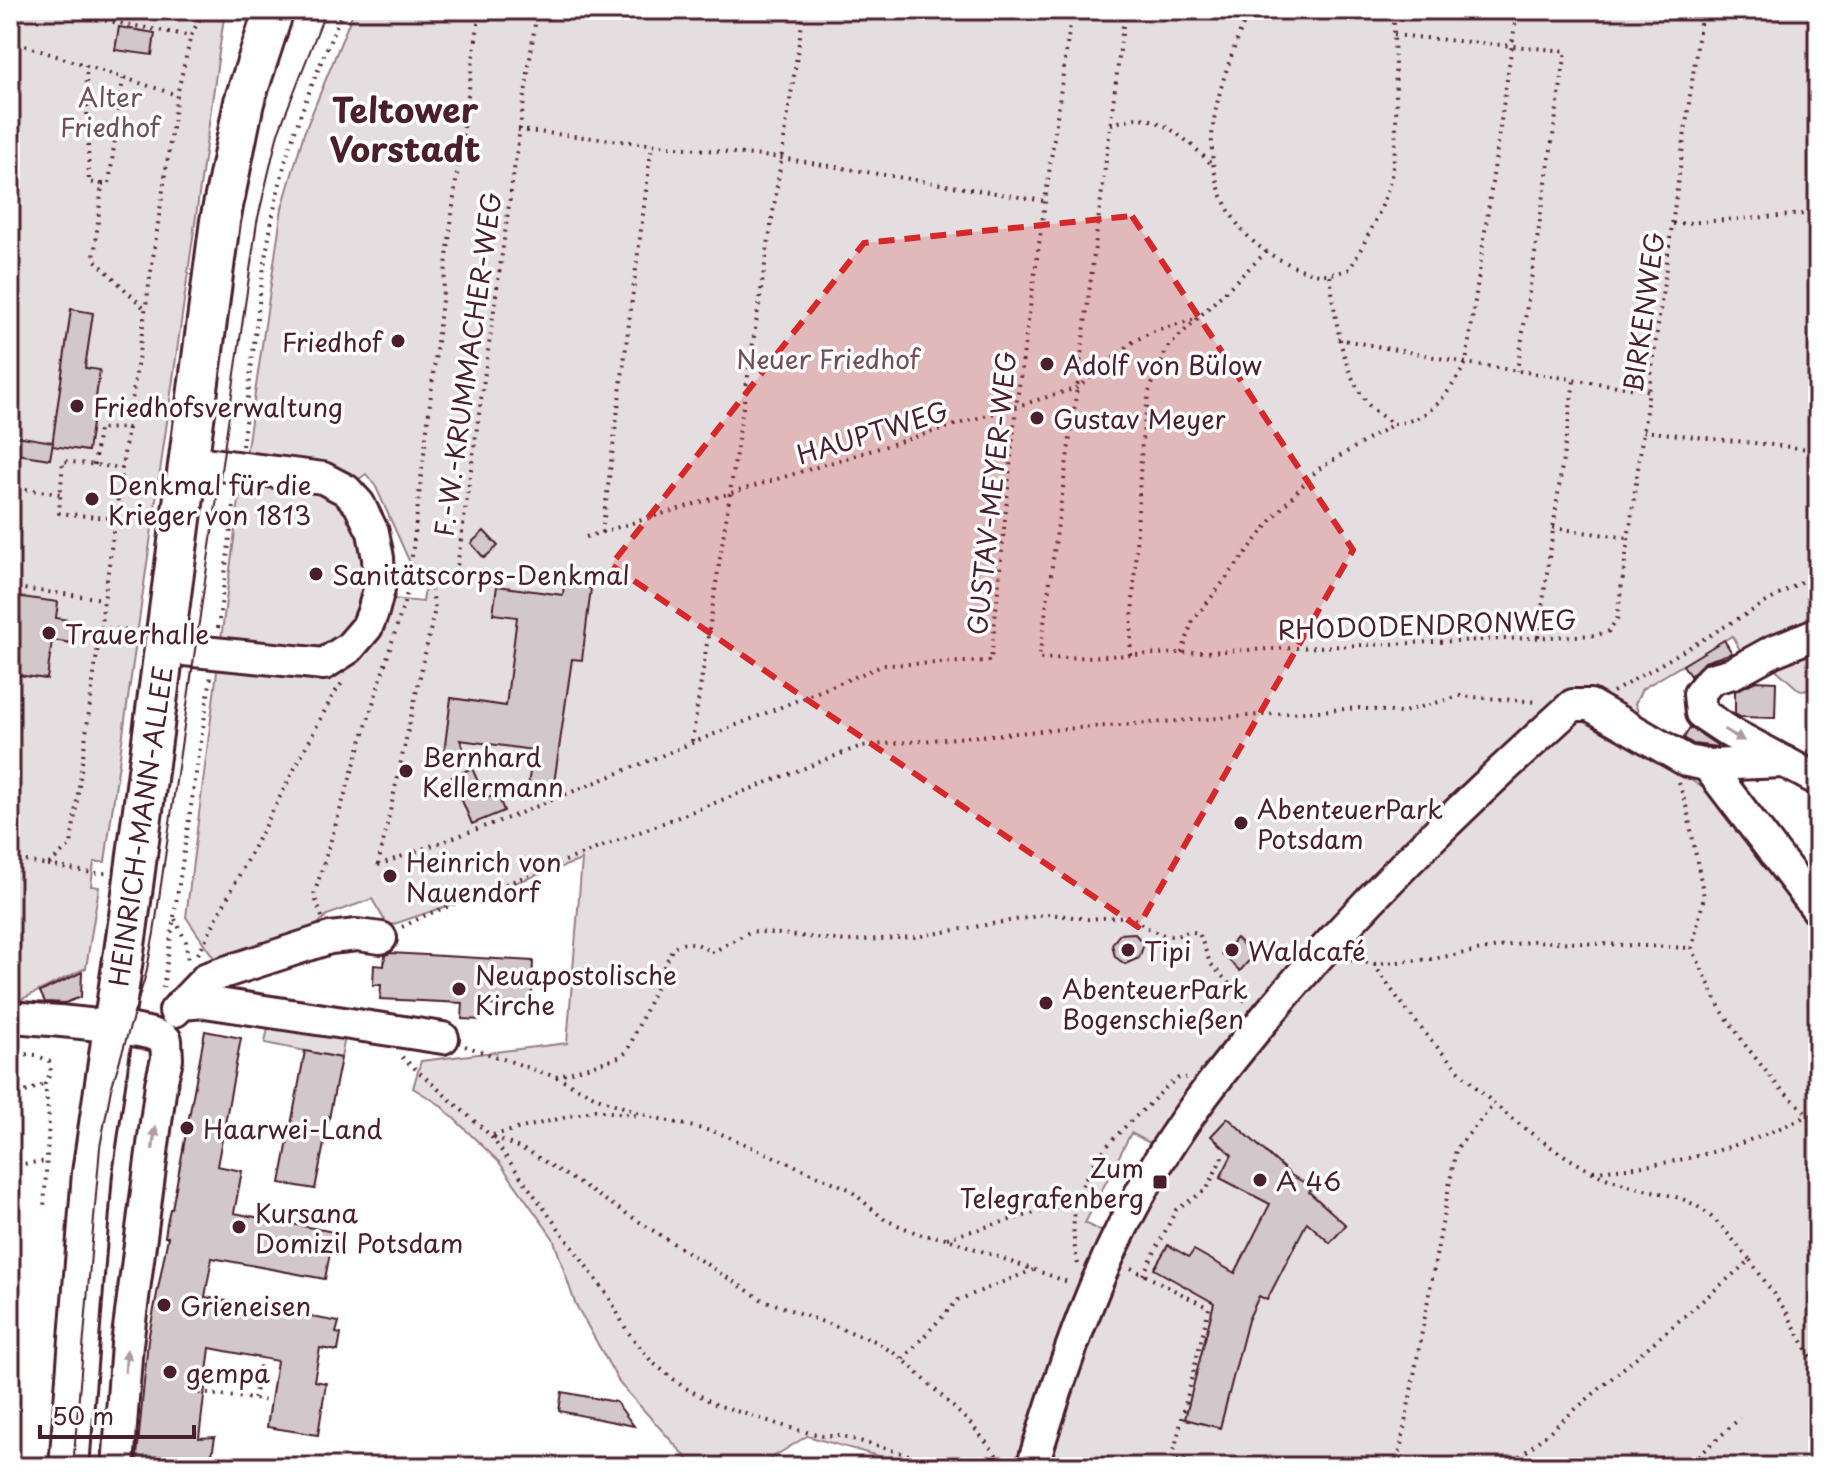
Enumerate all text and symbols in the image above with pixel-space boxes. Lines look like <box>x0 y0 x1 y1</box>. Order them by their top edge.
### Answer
park label: Alter Friedhof <box>60 77 162 146</box>
district label: Teltower Vorstadt <box>329 83 481 174</box>
street label: F.-W.-KRUMMACHER-WEG <box>424 189 510 539</box>
street label: BIRKENWEG <box>1612 229 1674 395</box>
place label: Friedhof <box>282 322 384 361</box>
marker: Friedhof <box>389 332 407 350</box>
park label: Neuer Friedhof <box>736 339 922 378</box>
place label: Adolf von Bülow <box>1063 345 1262 384</box>
street label: GUSTAV-MEYER-WEG <box>957 349 1025 637</box>
marker: Adolf von Bülow <box>1038 355 1056 373</box>
place label: Friedhofsverwaltung <box>93 387 343 426</box>
street label: HAUPTWEG <box>791 390 953 474</box>
marker: Friedhofsverwaltung <box>68 397 86 415</box>
place label: Gustav Meyer <box>1053 399 1227 438</box>
marker: Gustav Meyer <box>1028 409 1046 427</box>
place label: Denkmal für die Krieger von 1813 <box>108 465 312 534</box>
marker: Denkmal für die Krieger von 1813 <box>83 490 101 508</box>
place label: Sanitätscorps-Denkmal <box>332 555 630 594</box>
marker: Sanitätscorps-Denkmal <box>307 565 325 583</box>
street label: RHODODENDRONWEG <box>1277 599 1577 649</box>
place label: Trauerhalle <box>65 614 209 653</box>
marker: Trauerhalle <box>40 624 58 642</box>
street label: HEINRICH-MANN-ALLEE <box>98 663 182 989</box>
one-way arrow <box>1723 727 1745 741</box>
place label: Bernhard Kellermann <box>422 737 564 806</box>
marker: Bernhard Kellermann <box>397 762 415 780</box>
place label: AbenteuerPark Potsdam <box>1257 789 1443 858</box>
marker: AbenteuerPark Potsdam <box>1232 814 1250 832</box>
place label: Heinrich von Nauendorf <box>406 842 562 911</box>
marker: Heinrich von Nauendorf <box>381 867 399 885</box>
place label: Tipi <box>1144 931 1191 970</box>
place label: Waldcafé <box>1248 931 1366 970</box>
marker: Tipi <box>1119 941 1137 959</box>
marker: Waldcafé <box>1223 941 1241 959</box>
place label: Neuapostolische Kirche <box>475 955 677 1024</box>
place label: AbenteuerPark Bogenschießen <box>1062 969 1248 1038</box>
marker: Neuapostolische Kirche <box>450 980 468 998</box>
marker: AbenteuerPark Bogenschießen <box>1037 994 1055 1012</box>
place label: Haarwei-Land <box>203 1109 383 1148</box>
marker: Haarwei-Land <box>178 1119 196 1137</box>
one-way arrow <box>148 1125 161 1150</box>
place label: Zum Telegrafenberg <box>960 1148 1144 1217</box>
place label: A 46 <box>1276 1161 1341 1200</box>
marker: A 46 <box>1251 1171 1269 1189</box>
marker: Zum Telegrafenberg <box>1151 1173 1169 1191</box>
place label: Kursana Domizil Potsdam <box>255 1193 463 1262</box>
marker: Kursana Domizil Potsdam <box>230 1218 248 1236</box>
place label: Grieneisen <box>180 1286 311 1325</box>
marker: Grieneisen <box>155 1296 173 1314</box>
one-way arrow <box>120 1348 133 1373</box>
place label: gempa <box>186 1353 270 1392</box>
marker: gempa <box>161 1363 179 1381</box>
scale bar <box>40 1389 194 1439</box>
text: 50 m <box>52 1397 114 1433</box>

